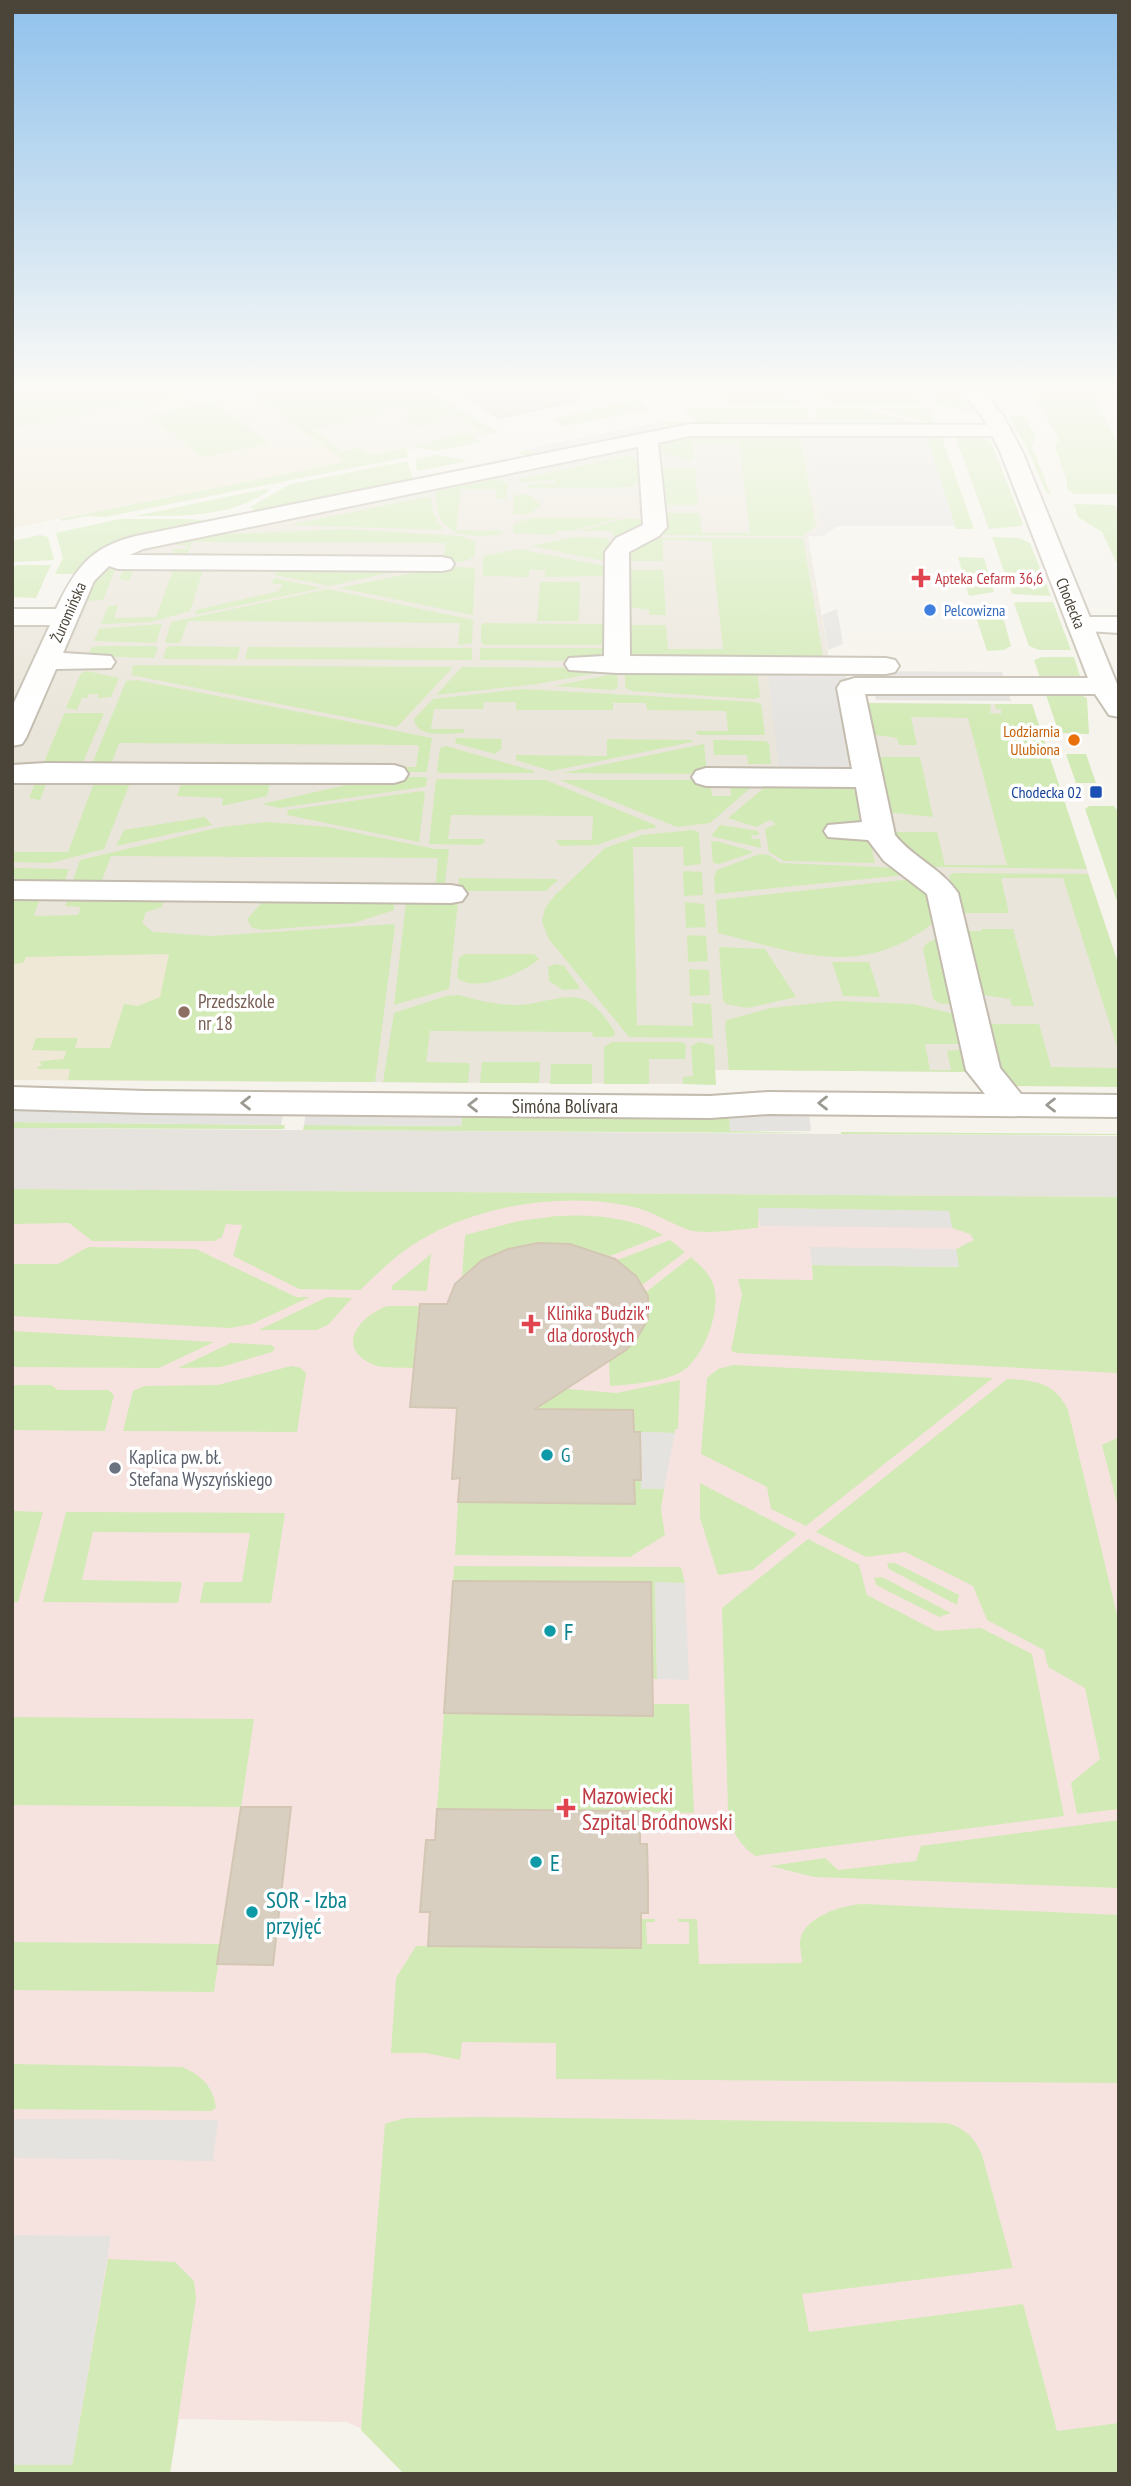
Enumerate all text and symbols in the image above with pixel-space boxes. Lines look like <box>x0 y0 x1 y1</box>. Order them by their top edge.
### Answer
place label: Apteka Cefarm 36,6 <box>935 568 1043 588</box>
marker: Apteka Cefarm 36,6 <box>913 570 929 586</box>
street label: Chodecka <box>1052 575 1090 631</box>
street label: Żuromińska <box>46 579 90 645</box>
place label: Pelcowizna <box>944 600 1005 620</box>
marker: Pelcowizna <box>922 602 938 618</box>
place label: Lodziarnia Ulubiona <box>1003 721 1060 759</box>
marker: Lodziarnia Ulubiona <box>1066 732 1082 748</box>
place label: Chodecka 02 <box>1011 782 1082 802</box>
marker: Chodecka 02 <box>1088 784 1104 800</box>
place label: Przedszkole nr 18 <box>198 989 275 1035</box>
marker: Przedszkole nr 18 <box>176 1004 192 1020</box>
street label: Simóna Bolívara <box>512 1094 618 1118</box>
one-way arrow <box>240 1095 250 1111</box>
one-way arrow <box>817 1095 828 1111</box>
one-way arrow <box>467 1097 478 1113</box>
one-way arrow <box>1045 1097 1055 1113</box>
place label: Klinika "Budzik" dla dorosłych <box>547 1301 650 1347</box>
marker: Klinika "Budzik" dla dorosłych <box>521 1314 541 1334</box>
place label: G <box>561 1443 570 1467</box>
place label: Kaplica pw. bł. Stefana Wyszyńskiego <box>129 1445 273 1491</box>
marker: G <box>539 1447 555 1463</box>
marker: Kaplica pw. bł. Stefana Wyszyńskiego <box>107 1460 123 1476</box>
place label: F <box>564 1617 574 1646</box>
marker: F <box>542 1623 558 1639</box>
place label: Mazowiecki Szpital Bródnowski <box>582 1781 733 1836</box>
marker: Mazowiecki Szpital Bródnowski <box>556 1798 576 1818</box>
place label: E <box>550 1848 560 1877</box>
marker: E <box>528 1854 544 1870</box>
place label: SOR - Izba przyjęć <box>266 1885 347 1940</box>
marker: SOR - Izba przyjęć <box>244 1904 260 1920</box>

